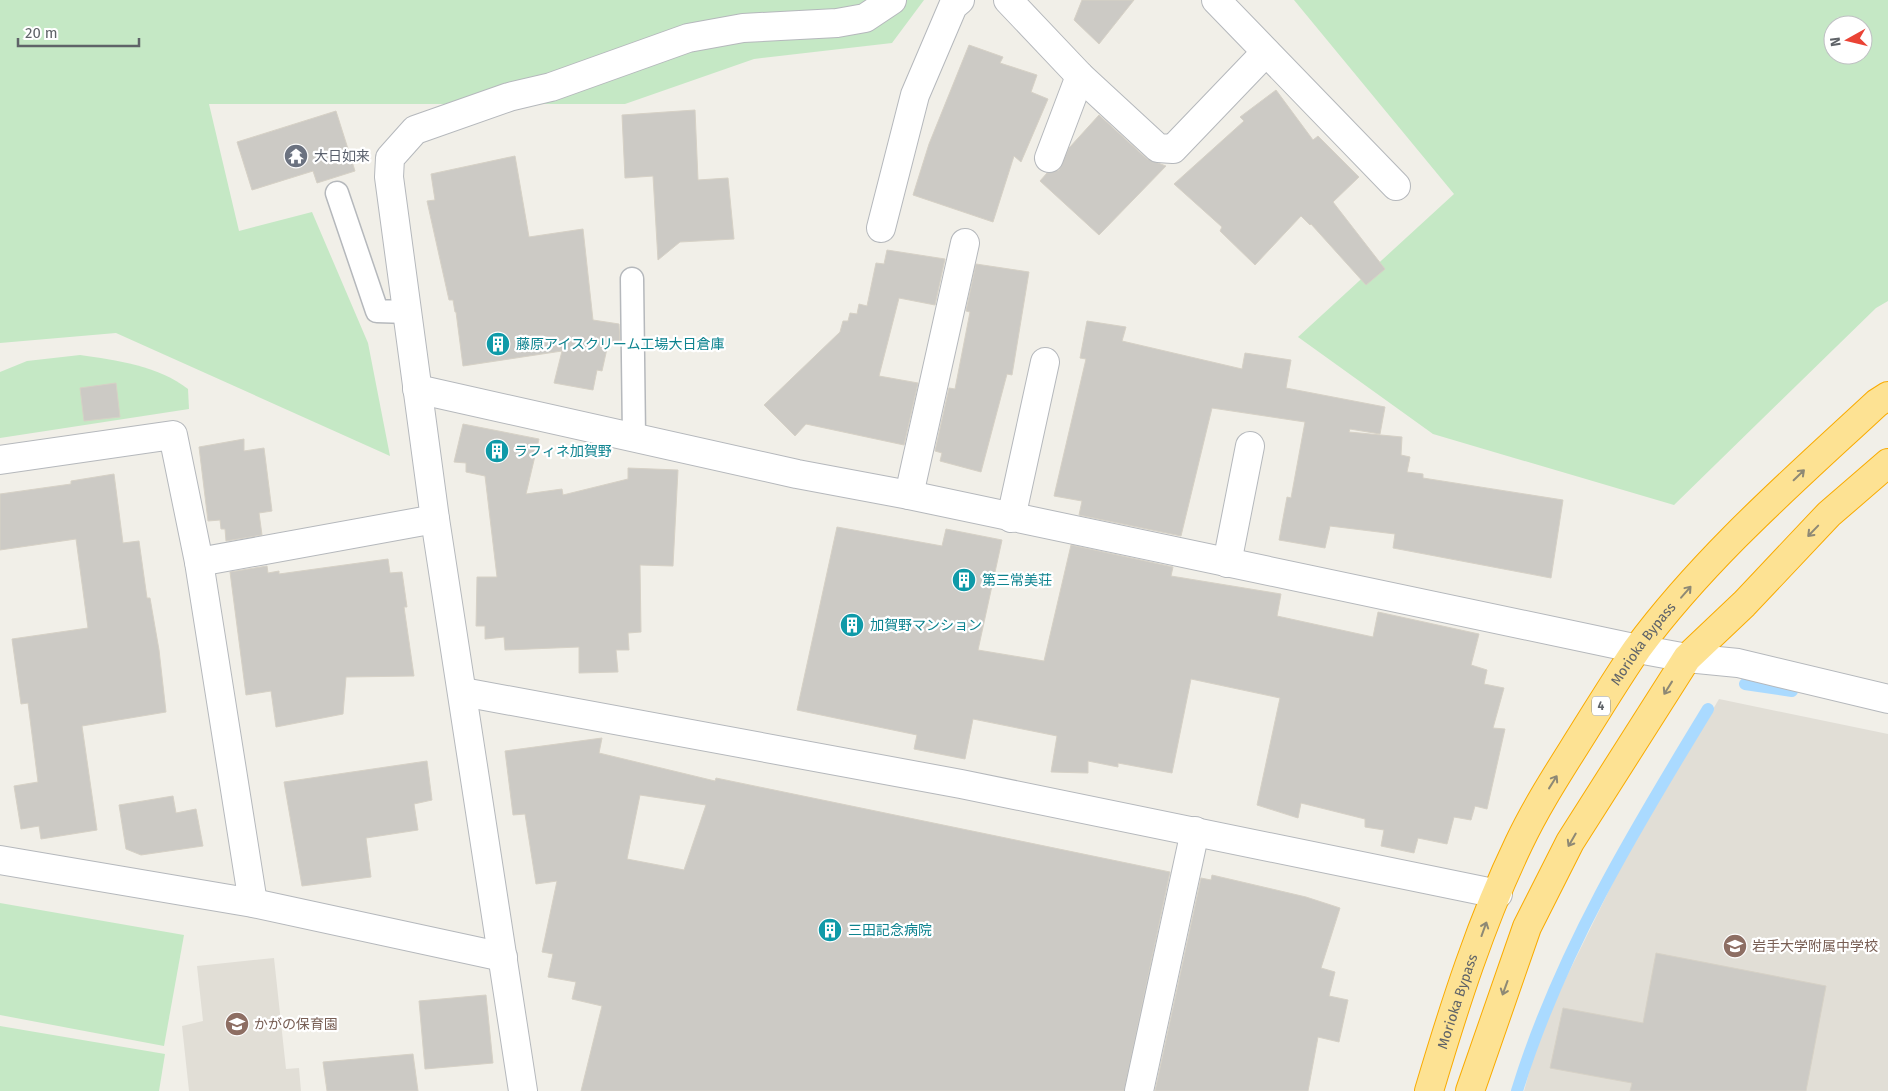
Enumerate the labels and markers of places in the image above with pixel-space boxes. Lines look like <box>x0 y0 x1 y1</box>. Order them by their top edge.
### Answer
temple icon: 大日如来 <box>283 143 309 169</box>
place label: 大日如来 <box>314 148 370 165</box>
building icon: 藤原アイスクリーム工場大日倉庫 <box>485 331 511 357</box>
place label: 藤原アイスクリーム工場大日倉庫 <box>516 336 724 353</box>
building icon: ラフィネ加賀野 <box>484 438 510 464</box>
place label: ラフィネ加賀野 <box>514 443 612 460</box>
building icon: 第三常美荘 <box>951 567 977 593</box>
place label: 第三常美荘 <box>982 572 1052 589</box>
building icon: 加賀野マンション <box>839 612 865 638</box>
place label: 加賀野マンション <box>870 617 982 634</box>
building icon: 三田記念病院 <box>817 917 843 943</box>
place label: 三田記念病院 <box>848 922 932 939</box>
school or university icon: 岩手大学附属中学校 <box>1722 933 1748 959</box>
place label: 岩手大学附属中学校 <box>1752 938 1878 955</box>
school or university icon: かがの保育園 <box>224 1011 250 1037</box>
place label: かがの保育園 <box>254 1016 338 1033</box>

